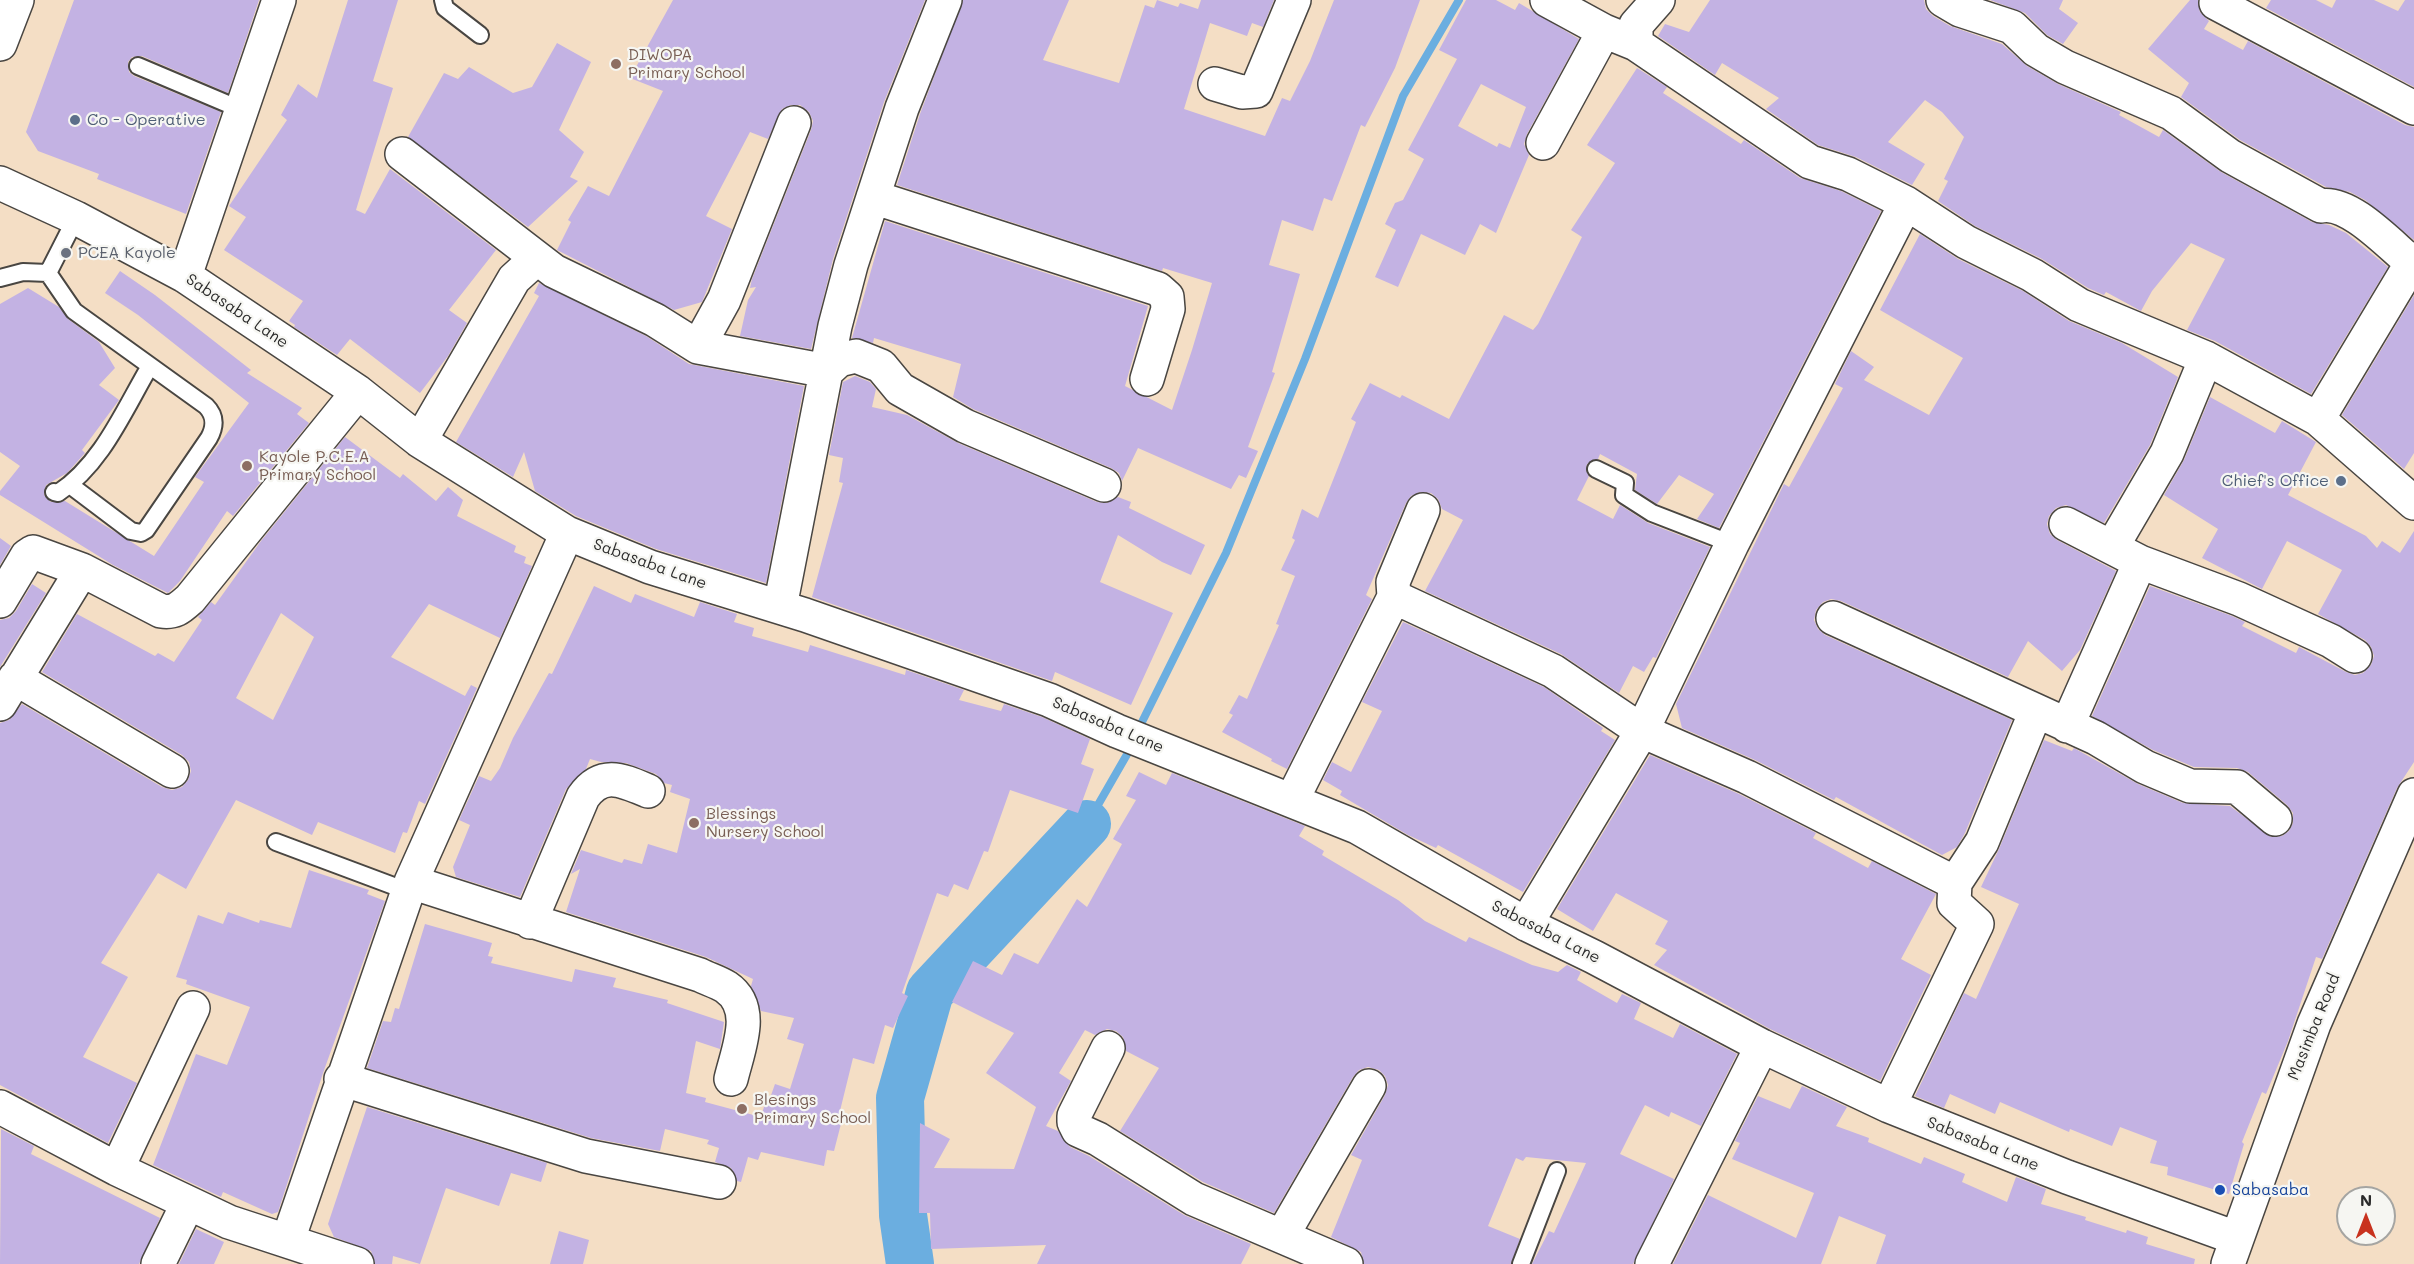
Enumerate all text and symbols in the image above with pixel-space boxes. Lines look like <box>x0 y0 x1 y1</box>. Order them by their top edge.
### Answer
place label: DIWOPA Primary School <box>628 45 745 83</box>
marker: DIWOPA Primary School <box>609 57 623 71</box>
place label: Co - Operative <box>87 110 206 130</box>
marker: Co - Operative <box>68 113 82 127</box>
place label: PCEA Kayole <box>78 243 176 263</box>
marker: PCEA Kayole <box>59 246 73 260</box>
street label: Sabasaba Lane <box>182 270 292 352</box>
place label: Kayole P.C.E.A Primary School <box>259 447 376 485</box>
marker: Kayole P.C.E.A Primary School <box>240 459 254 473</box>
place label: Chief's Office <box>2222 471 2329 491</box>
marker: Chief's Office <box>2334 474 2348 488</box>
street label: Sabasaba Lane <box>591 535 709 593</box>
street label: Sabasaba Lane <box>1049 693 1167 757</box>
place label: Blessings Nursery School <box>706 804 824 842</box>
marker: Blessings Nursery School <box>687 816 701 830</box>
street label: Sabasaba Lane <box>1488 896 1604 968</box>
street label: Masimba Road <box>2284 971 2344 1083</box>
place label: Blesings Primary School <box>754 1090 871 1128</box>
marker: Blesings Primary School <box>735 1102 749 1116</box>
street label: Sabasaba Lane <box>1924 1113 2042 1175</box>
place label: Sabasaba <box>2232 1180 2309 1200</box>
marker: Sabasaba <box>2213 1183 2227 1197</box>
north arrow <box>2336 1186 2396 1246</box>
text: N <box>2360 1189 2372 1210</box>

